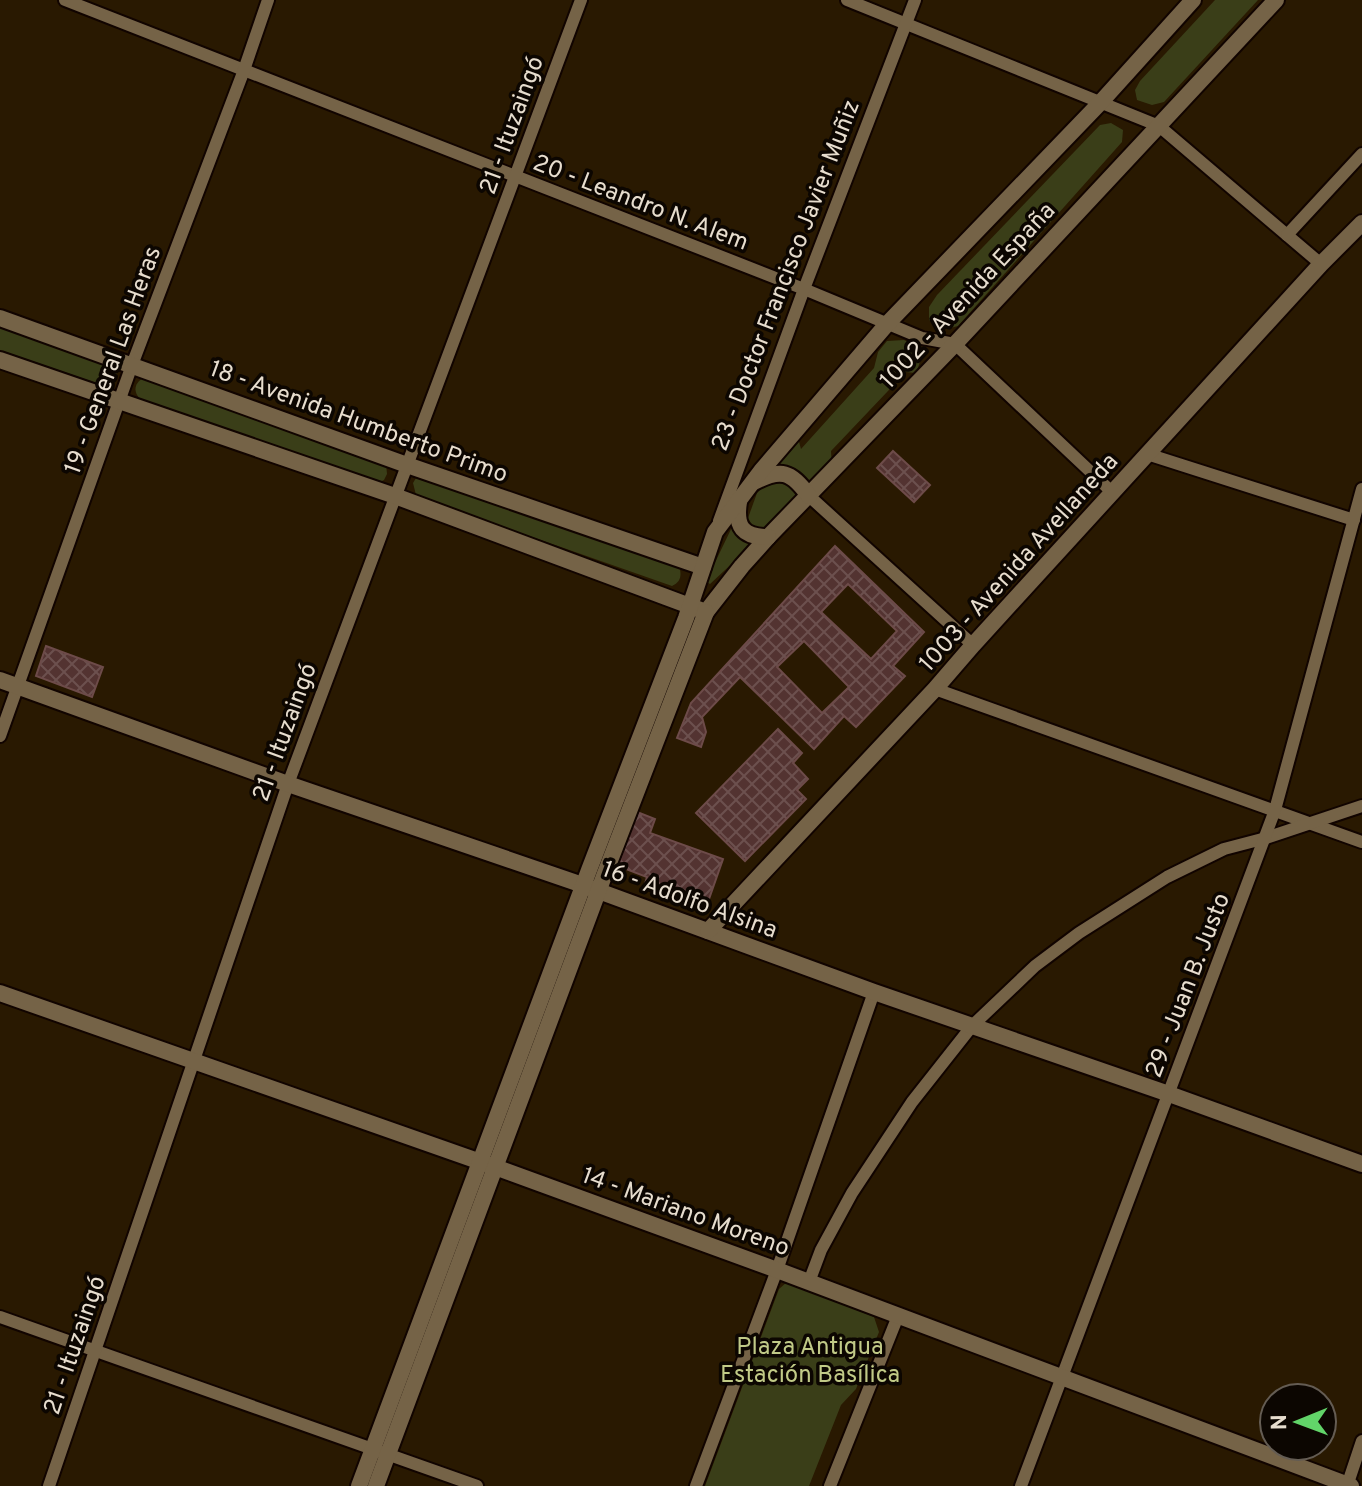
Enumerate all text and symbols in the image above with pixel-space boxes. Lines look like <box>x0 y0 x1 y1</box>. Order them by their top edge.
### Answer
street label: 21 - Ituzaingó <box>474 53 552 199</box>
street label: 23 - Doctor Francisco Javier Muñiz <box>706 96 868 455</box>
street label: 20 - Leandro N. Alem <box>528 149 752 259</box>
street label: 1002 - Avenida España <box>874 197 1063 396</box>
street label: 19 - General Las Heras <box>59 243 169 479</box>
street label: 18 - Avenida Humberto Primo <box>205 355 512 491</box>
street label: 1003 - Avenida Avellaneda <box>913 448 1126 679</box>
street label: 21 - Ituzaingó <box>247 660 325 806</box>
street label: 16 - Adolfo Alsina <box>598 855 781 946</box>
street label: 29 - Juan B. Justo <box>1140 889 1238 1082</box>
street label: 14 - Mariano Moreno <box>577 1161 793 1264</box>
street label: 21 - Ituzaingó <box>38 1272 114 1419</box>
park label: Plaza Antigua Estación Basílica <box>720 1333 900 1391</box>
north arrow <box>1258 1382 1338 1462</box>
text: N <box>1267 1414 1294 1430</box>

